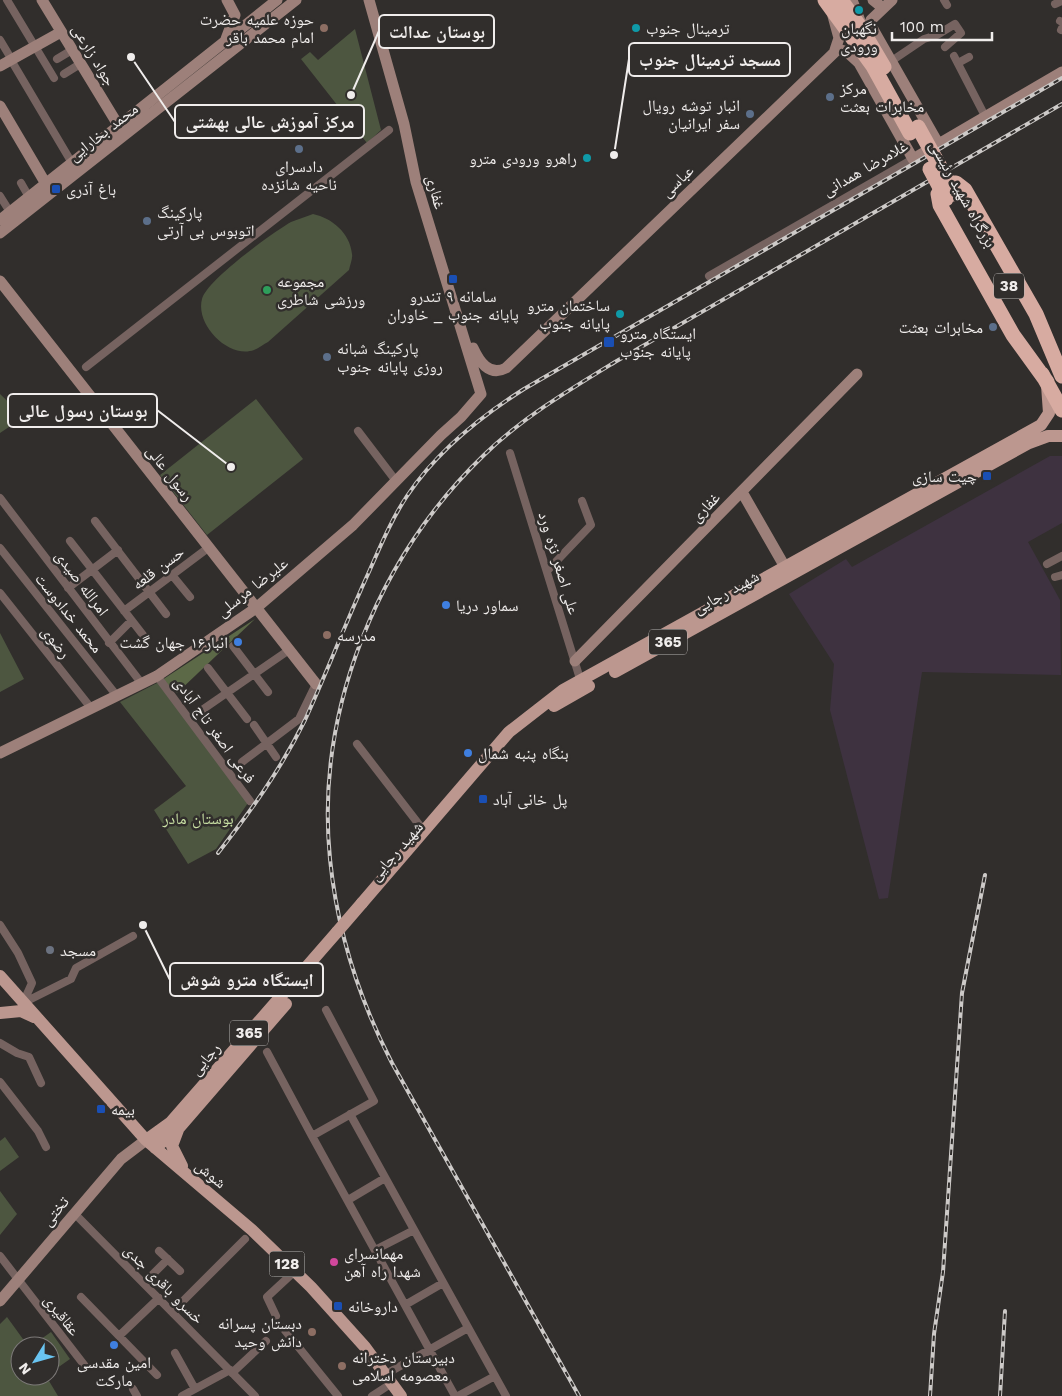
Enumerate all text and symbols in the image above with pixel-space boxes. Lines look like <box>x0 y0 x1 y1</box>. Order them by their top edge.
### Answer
marker: نگهبان ورودی <box>853 4 865 16</box>
place label: حوزه علمیه حضرت امام محمد باقر <box>200 10 314 48</box>
scale bar <box>892 10 992 42</box>
callout: بوستان عدالت <box>379 15 494 48</box>
text: 100 m <box>900 18 944 36</box>
place label: ترمینال جنوب <box>646 19 730 39</box>
place label: نگهبان ورودی <box>840 19 878 57</box>
street label: جواد زارعی <box>67 21 120 90</box>
text: بوستان عدالت <box>389 21 485 43</box>
marker: حوزه علمیه حضرت امام محمد باقر <box>318 22 330 34</box>
marker: ترمینال جنوب <box>630 22 642 34</box>
callout: مسجد ترمینال جنوب <box>629 43 790 76</box>
text: مسجد ترمینال جنوب <box>639 49 781 71</box>
place label: مرکز مخابرات بعثت <box>839 79 924 116</box>
marker: مرکز مخابرات بعثت <box>824 91 836 103</box>
place label: انبار توشه رویال سفر ایرانیان <box>643 96 740 134</box>
street label: محمد بخارایی <box>64 99 142 166</box>
callout: مرکز آموزش عالی بهشتی <box>175 105 364 138</box>
marker: انبار توشه رویال سفر ایرانیان <box>744 108 756 120</box>
text: مرکز آموزش عالی بهشتی <box>186 111 354 133</box>
street label: غلامرضا همدانی <box>819 136 911 201</box>
street label: بزرگراه شهید رئیسی <box>925 137 1000 251</box>
marker: دادسرای ناحیه شانزده <box>293 143 305 155</box>
place label: راهرو ورودی مترو <box>469 149 577 169</box>
marker: راهرو ورودی مترو <box>581 152 593 164</box>
place label: دادسرای ناحیه شانزده <box>261 157 337 194</box>
street label: عباسی <box>657 161 698 202</box>
street label: غفاری <box>421 173 450 211</box>
place label: باغ آذری <box>66 180 116 200</box>
marker: باغ آذری <box>50 183 62 195</box>
place label: پارکینگ اتوبوس بی آرتی <box>157 203 255 241</box>
marker: پارکینگ اتوبوس بی آرتی <box>141 215 153 227</box>
place label: مجموعه ورزشی شاطری <box>277 272 365 310</box>
marker: سامانه ۹ تندرو پایانه جنوب _ خاوران <box>447 273 459 285</box>
road number: 38 <box>994 274 1024 298</box>
marker: مجموعه ورزشی شاطری <box>261 284 273 296</box>
place label: سامانه ۹ تندرو پایانه جنوب _ خاوران <box>387 287 519 325</box>
place label: ساختمان مترو پایانه جنوب <box>527 296 610 333</box>
marker: ساختمان مترو پایانه جنوب <box>614 308 626 320</box>
place label: مخابرات بعثت <box>899 318 983 337</box>
marker: مخابرات بعثت <box>987 321 999 333</box>
place label: ایستگاه مترو پایانه جنوب <box>620 324 696 361</box>
marker: ایستگاه مترو پایانه جنوب <box>602 335 616 349</box>
place label: پارکینگ شبانه روزی پایانه جنوب <box>337 339 443 377</box>
marker: پارکینگ شبانه روزی پایانه جنوب <box>321 351 333 363</box>
callout: بوستان رسول عالی <box>8 394 157 427</box>
text: بوستان رسول عالی <box>18 400 148 422</box>
street label: رسول عالی <box>142 441 198 505</box>
place label: چیت سازی <box>912 467 977 487</box>
marker: چیت سازی <box>981 470 993 482</box>
street label: غفاری <box>686 488 724 527</box>
street label: علی اصغر نژه ورد <box>533 509 584 617</box>
street label: حسن قلعه <box>128 542 188 594</box>
street label: امرالله صیدی <box>50 546 113 620</box>
street label: علیرضا مرسلی <box>212 553 292 622</box>
street label: شهید رجایی <box>690 566 763 619</box>
street label: محمد خدادوست <box>31 569 107 657</box>
place label: سماور دریا <box>456 596 519 615</box>
marker: سماور دریا <box>440 599 452 611</box>
street label: رضوی <box>37 622 75 663</box>
place label: مدرسه <box>337 626 376 645</box>
marker: مدرسه <box>321 629 333 641</box>
road number: 365 <box>649 630 687 654</box>
place label: انبار۱۶ جهان گشت <box>120 633 228 653</box>
marker: انبار۱۶ جهان گشت <box>232 636 244 648</box>
street label: فرعی اصغر تاج آبادی <box>169 673 260 787</box>
place label: بنگاه پنبه شمال <box>478 744 569 764</box>
marker: بنگاه پنبه شمال <box>462 747 474 759</box>
place label: پل خانی آباد <box>493 790 568 810</box>
marker: پل خانی آباد <box>477 793 489 805</box>
park label: بوستان مادر <box>161 809 234 829</box>
street label: شهید رجایی <box>365 817 428 885</box>
place label: مسجد <box>60 941 96 960</box>
marker: مسجد <box>44 944 56 956</box>
callout: ایستگاه مترو شوش <box>170 963 323 996</box>
text: ایستگاه مترو شوش <box>180 969 314 991</box>
road number: 365 <box>230 1020 268 1046</box>
street label: رجایی <box>186 1039 225 1080</box>
place label: بیمه <box>111 1100 135 1119</box>
marker: بیمه <box>95 1103 107 1115</box>
street label: شوش <box>191 1156 230 1193</box>
street label: تختی <box>37 1192 74 1230</box>
street label: خسرو باقری جدی <box>120 1240 208 1328</box>
place label: مهمانسرای شهدا راه آهن <box>344 1244 421 1282</box>
road number: 128 <box>270 1252 304 1276</box>
marker: مهمانسرای شهدا راه آهن <box>328 1256 340 1268</box>
street label: عقاقیری <box>39 1291 84 1340</box>
place label: داروخانه <box>348 1297 398 1316</box>
marker: داروخانه <box>332 1300 344 1312</box>
place label: دبستان پسرانه دانش وحید <box>218 1314 302 1352</box>
marker: دبستان پسرانه دانش وحید <box>306 1326 318 1338</box>
north arrow <box>10 1336 60 1386</box>
marker: امین مقدسی مارکت <box>108 1339 120 1351</box>
place label: دبیرستان دخترانه معصومه اسلامی <box>352 1348 455 1386</box>
place label: امین مقدسی مارکت <box>77 1353 151 1390</box>
text: N <box>15 1360 34 1378</box>
marker: دبیرستان دخترانه معصومه اسلامی <box>336 1360 348 1372</box>

